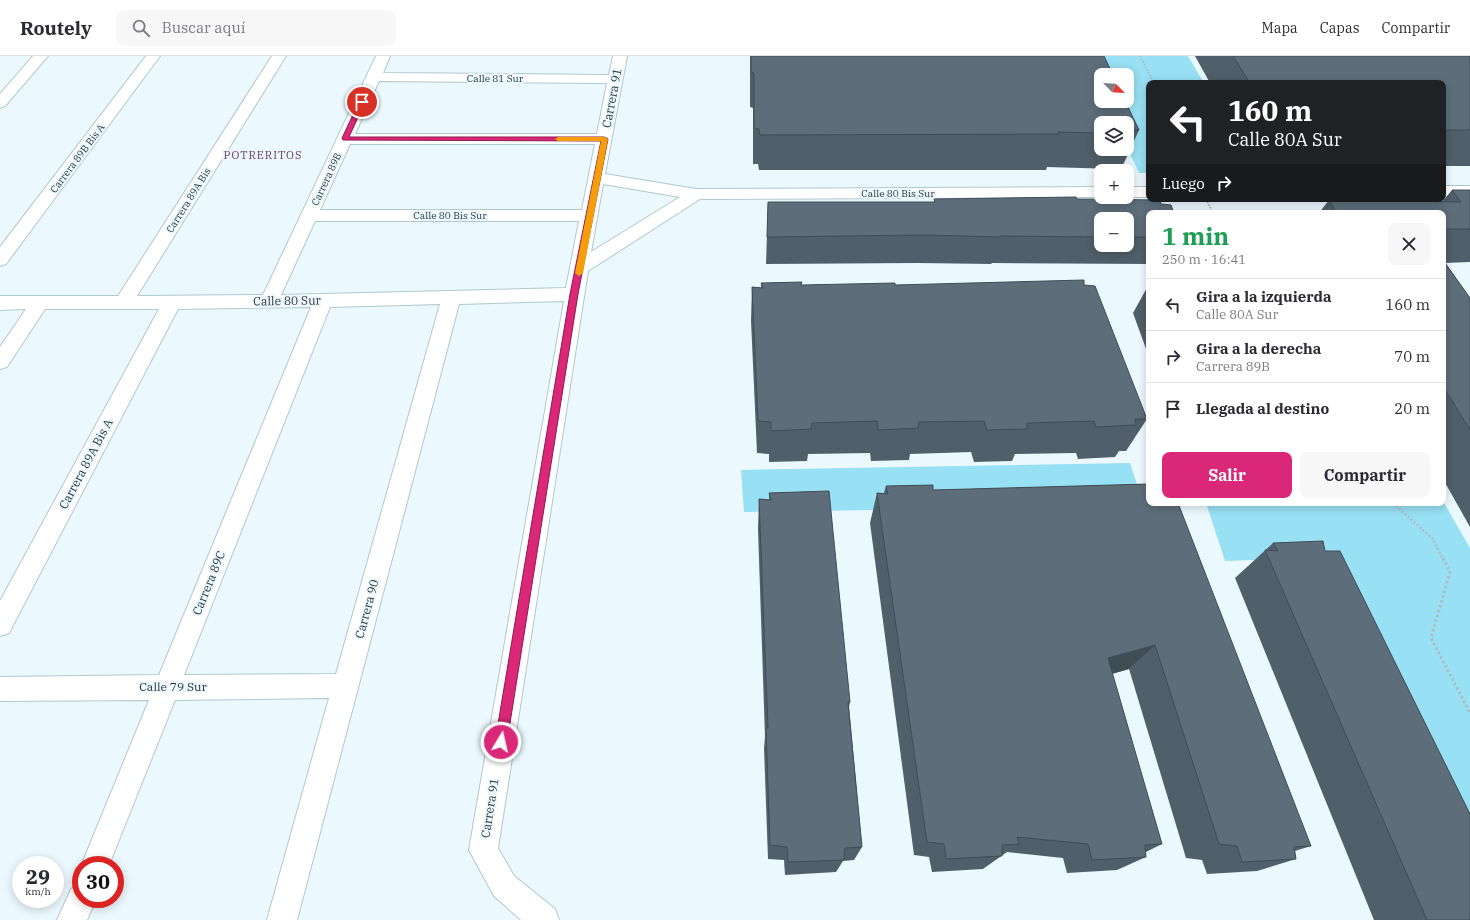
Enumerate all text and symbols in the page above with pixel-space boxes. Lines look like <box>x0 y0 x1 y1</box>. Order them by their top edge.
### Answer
search box <box>116 10 396 46</box>
text: Routely <box>20 16 92 40</box>
icon: search <box>130 17 152 39</box>
text: Buscar aquí <box>162 18 245 37</box>
text: Mapa <box>1262 19 1298 37</box>
text: Capas <box>1320 19 1360 37</box>
text: Compartir <box>1382 19 1450 37</box>
street label: Carrera 91 <box>598 67 625 129</box>
north arrow <box>1094 68 1134 108</box>
map controls <box>1094 68 1134 252</box>
street label: Calle 81 Sur <box>467 72 524 85</box>
pin <box>345 85 379 119</box>
icon: arrive <box>351 91 373 113</box>
text: 160 m <box>1228 92 1312 129</box>
icon: left <box>1162 96 1214 148</box>
button: layers <box>1094 116 1134 156</box>
street label: Carrera 89B Bis A <box>47 121 108 195</box>
text: Calle 80A Sur <box>1228 128 1342 151</box>
district label: POTRERITOS <box>224 148 302 162</box>
street label: Carrera 89B <box>309 150 345 208</box>
button: + <box>1094 164 1134 204</box>
street label: Carrera 89A Bis <box>163 165 214 235</box>
icon: right <box>1213 172 1235 194</box>
text: Luego <box>1162 174 1205 193</box>
street label: Calle 80 Bis Sur <box>861 187 935 200</box>
street label: Calle 80 Bis Sur <box>413 209 487 222</box>
button: − <box>1094 212 1134 252</box>
text: 1 min <box>1162 220 1229 252</box>
button: close <box>1388 223 1430 265</box>
text: 250 m · 16:41 <box>1162 251 1246 268</box>
text: Gira a la izquierda <box>1196 287 1332 306</box>
street label: Calle 80 Sur <box>253 292 322 309</box>
icon: left <box>1162 294 1184 316</box>
text: 160 m <box>1385 295 1430 314</box>
text: Calle 80A Sur <box>1196 306 1278 323</box>
text: Gira a la derecha <box>1196 339 1321 358</box>
icon: right <box>1162 346 1184 368</box>
text: 70 m <box>1394 347 1430 366</box>
text: Carrera 89B <box>1196 358 1270 375</box>
icon: arrive <box>1162 398 1184 420</box>
text: Llegada al destino <box>1196 399 1329 418</box>
text: 20 m <box>1394 399 1430 418</box>
street label: Carrera 89A Bis A <box>55 415 116 511</box>
button: Salir <box>1162 452 1292 498</box>
button: Compartir <box>1300 452 1430 498</box>
street label: Carrera 89C <box>189 548 228 617</box>
street label: Carrera 90 <box>351 578 382 640</box>
street label: Calle 79 Sur <box>139 679 207 694</box>
position arrow <box>480 721 522 763</box>
street label: Carrera 91 <box>477 777 502 839</box>
speed limit sign: 30 <box>72 856 124 908</box>
text: 29 <box>26 863 50 890</box>
text: km/h <box>25 885 51 898</box>

